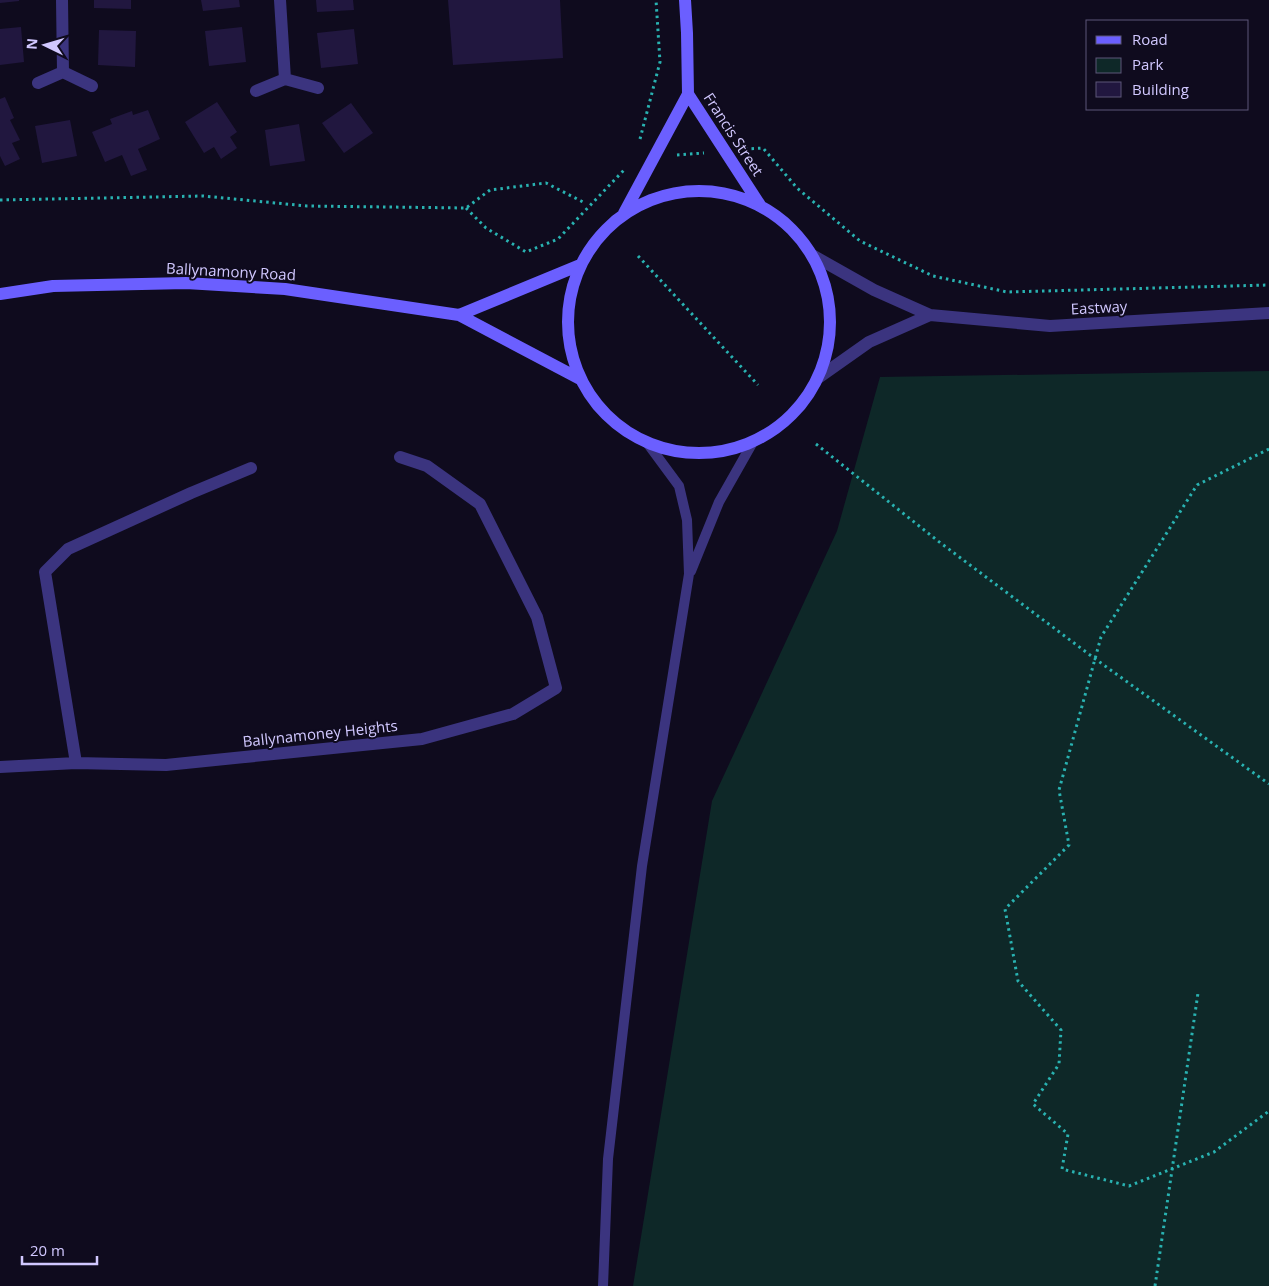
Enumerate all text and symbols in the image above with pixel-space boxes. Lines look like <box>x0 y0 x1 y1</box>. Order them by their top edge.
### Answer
north arrow <box>20 20 70 70</box>
legend <box>1086 20 1249 110</box>
text: Road <box>1132 29 1168 49</box>
text: N <box>22 37 42 50</box>
text: Park <box>1132 54 1163 74</box>
text: Building <box>1132 79 1189 99</box>
street label: Francis Street <box>700 89 768 179</box>
street label: Ballynamony Road <box>166 258 296 284</box>
street label: Eastway <box>1070 296 1128 318</box>
street label: Ballynamoney Heights <box>242 715 398 751</box>
scale bar <box>22 1234 98 1266</box>
text: 20 m <box>30 1240 65 1260</box>

